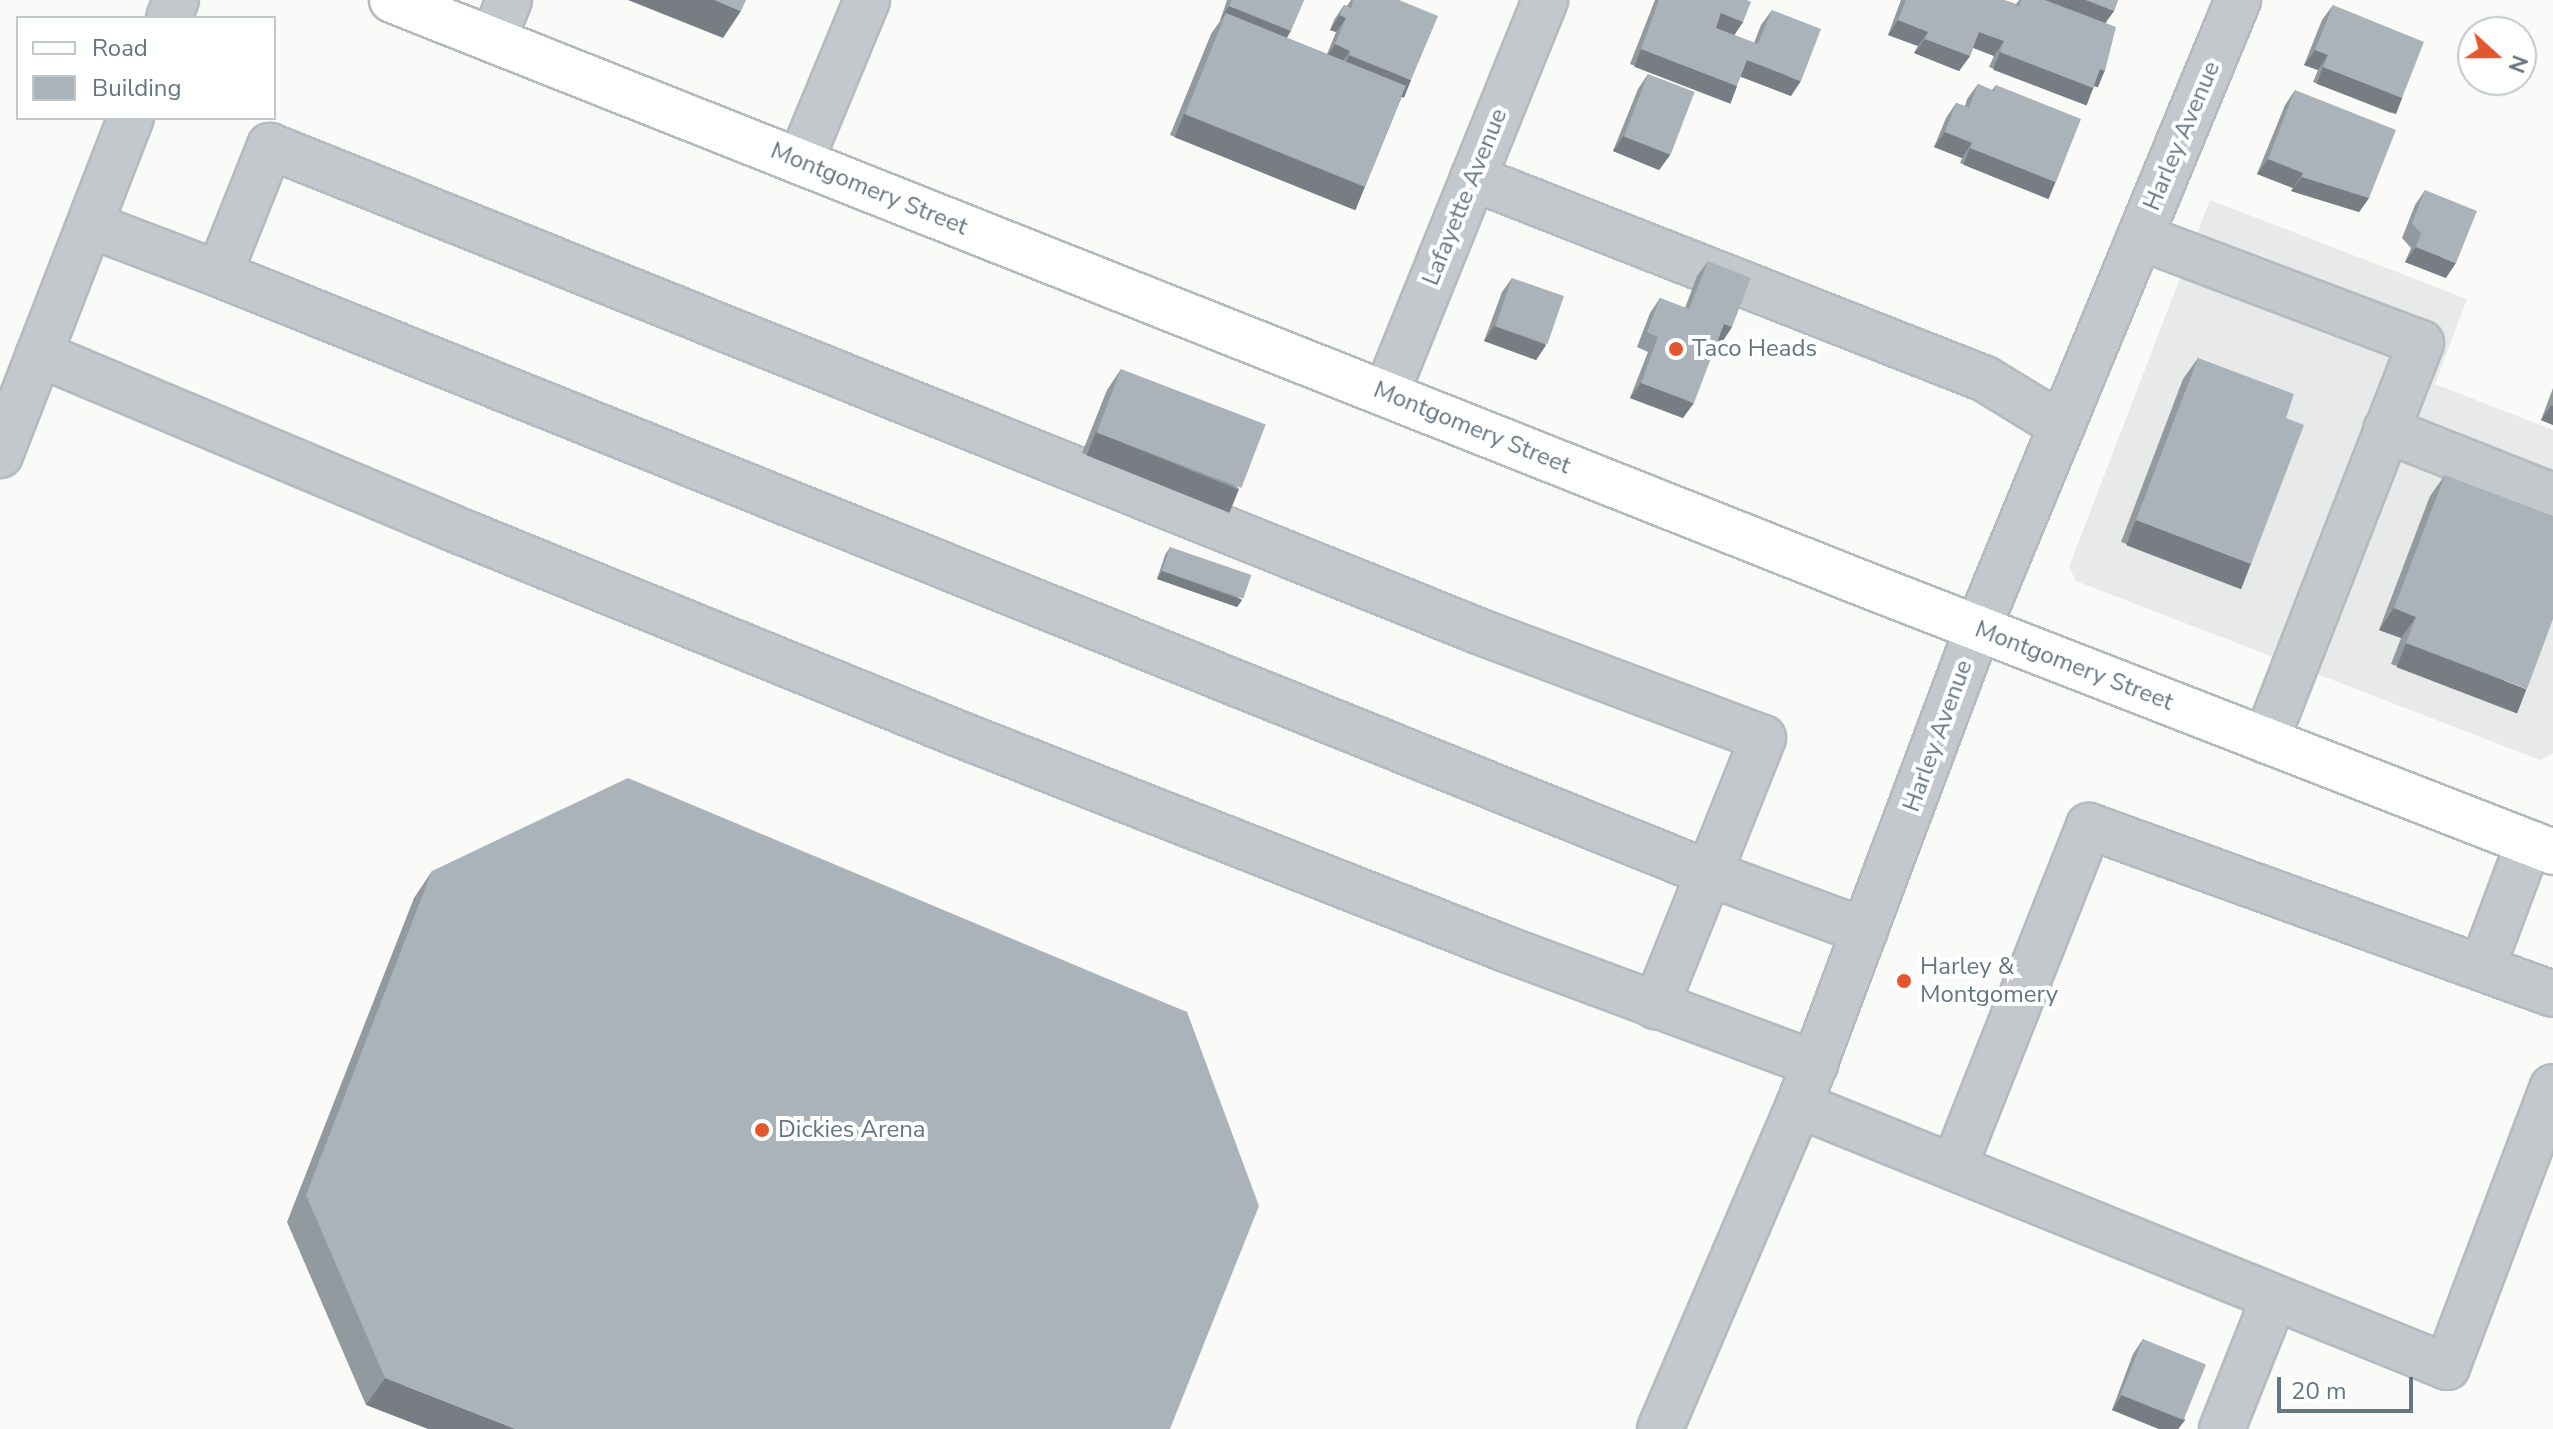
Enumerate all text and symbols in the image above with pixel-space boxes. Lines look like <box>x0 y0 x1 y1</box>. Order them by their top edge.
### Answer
legend <box>16 16 276 120</box>
north arrow <box>2457 16 2537 96</box>
text: Road <box>92 32 148 64</box>
text: N <box>2501 51 2534 77</box>
street label: Harley Avenue <box>2138 57 2226 215</box>
text: Building <box>92 72 182 104</box>
street label: Lafayette Avenue <box>1416 104 1514 290</box>
street label: Montgomery Street <box>766 136 972 242</box>
place label: Taco Heads <box>1692 335 1817 363</box>
marker: Taco Heads <box>1667 340 1685 358</box>
street label: Montgomery Street <box>1369 375 1575 481</box>
street label: Montgomery Street <box>1971 615 2177 717</box>
street label: Harley Avenue <box>1897 656 1979 816</box>
place label: Harley & Montgomery <box>1920 953 2058 1009</box>
marker: Harley & Montgomery <box>1895 972 1913 990</box>
place label: Dickies Arena <box>778 1116 926 1144</box>
marker: Dickies Arena <box>753 1121 771 1139</box>
scale bar <box>2281 1361 2417 1411</box>
text: 20 m <box>2291 1375 2347 1407</box>

